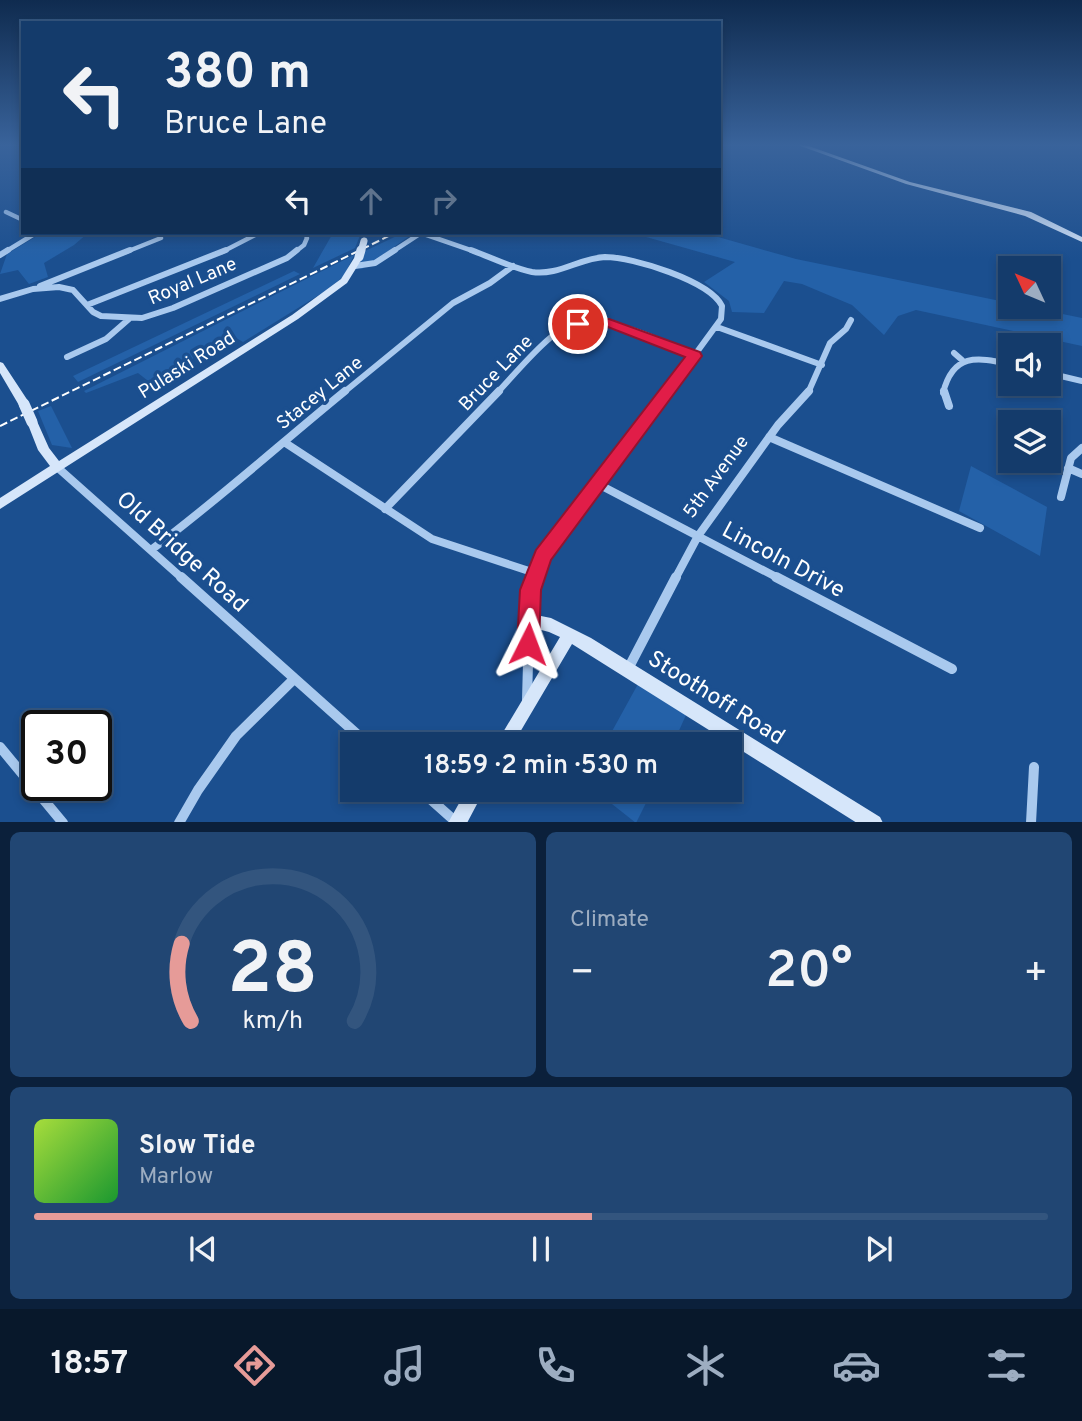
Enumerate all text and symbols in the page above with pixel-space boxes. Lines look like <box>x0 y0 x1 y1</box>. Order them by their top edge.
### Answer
text: 380 m <box>164 44 311 106</box>
icon: left <box>49 49 140 140</box>
text: Bruce Lane <box>164 105 327 145</box>
icon: left <box>279 182 317 220</box>
icon: ahead <box>352 182 390 220</box>
icon: right <box>425 182 463 220</box>
street label: Royal Lane <box>145 252 241 311</box>
north arrow <box>998 256 1060 318</box>
map controls <box>998 256 1061 473</box>
pin <box>548 294 608 354</box>
icon: arrive <box>559 305 597 343</box>
street label: Pulaski Road <box>134 326 240 405</box>
street label: Bruce Lane <box>454 330 539 417</box>
button: sound <box>998 333 1061 396</box>
street label: Stacey Lane <box>272 351 368 436</box>
button: layers <box>998 410 1061 473</box>
street label: 5th Avenue <box>679 431 755 523</box>
street label: Old Bridge Road <box>109 486 253 620</box>
street label: Lincoln Drive <box>716 517 849 606</box>
position arrow <box>491 607 565 681</box>
street label: Stoothoff Road <box>642 645 790 753</box>
speed limit sign: 30 <box>21 710 112 801</box>
text: 18:59 · 2 min · 530 m <box>424 750 658 783</box>
text: Climate <box>570 906 649 935</box>
text: 28 <box>228 927 318 1019</box>
text: 20° <box>765 940 853 1006</box>
text: − <box>570 950 595 999</box>
text: + <box>1023 950 1048 999</box>
text: km/h <box>243 1005 303 1037</box>
text: Slow Tide <box>139 1130 256 1163</box>
text: Marlow <box>139 1163 213 1192</box>
icon: previous <box>184 1230 222 1268</box>
icon: pause <box>522 1230 560 1268</box>
icon: next <box>860 1230 898 1268</box>
icon: directions <box>230 1341 279 1390</box>
icon: music <box>380 1341 429 1390</box>
icon: phone <box>531 1341 580 1390</box>
icon: climate <box>681 1341 730 1390</box>
icon: car <box>832 1341 881 1390</box>
icon: filters <box>982 1341 1031 1390</box>
text: 18:57 <box>51 1345 128 1385</box>

